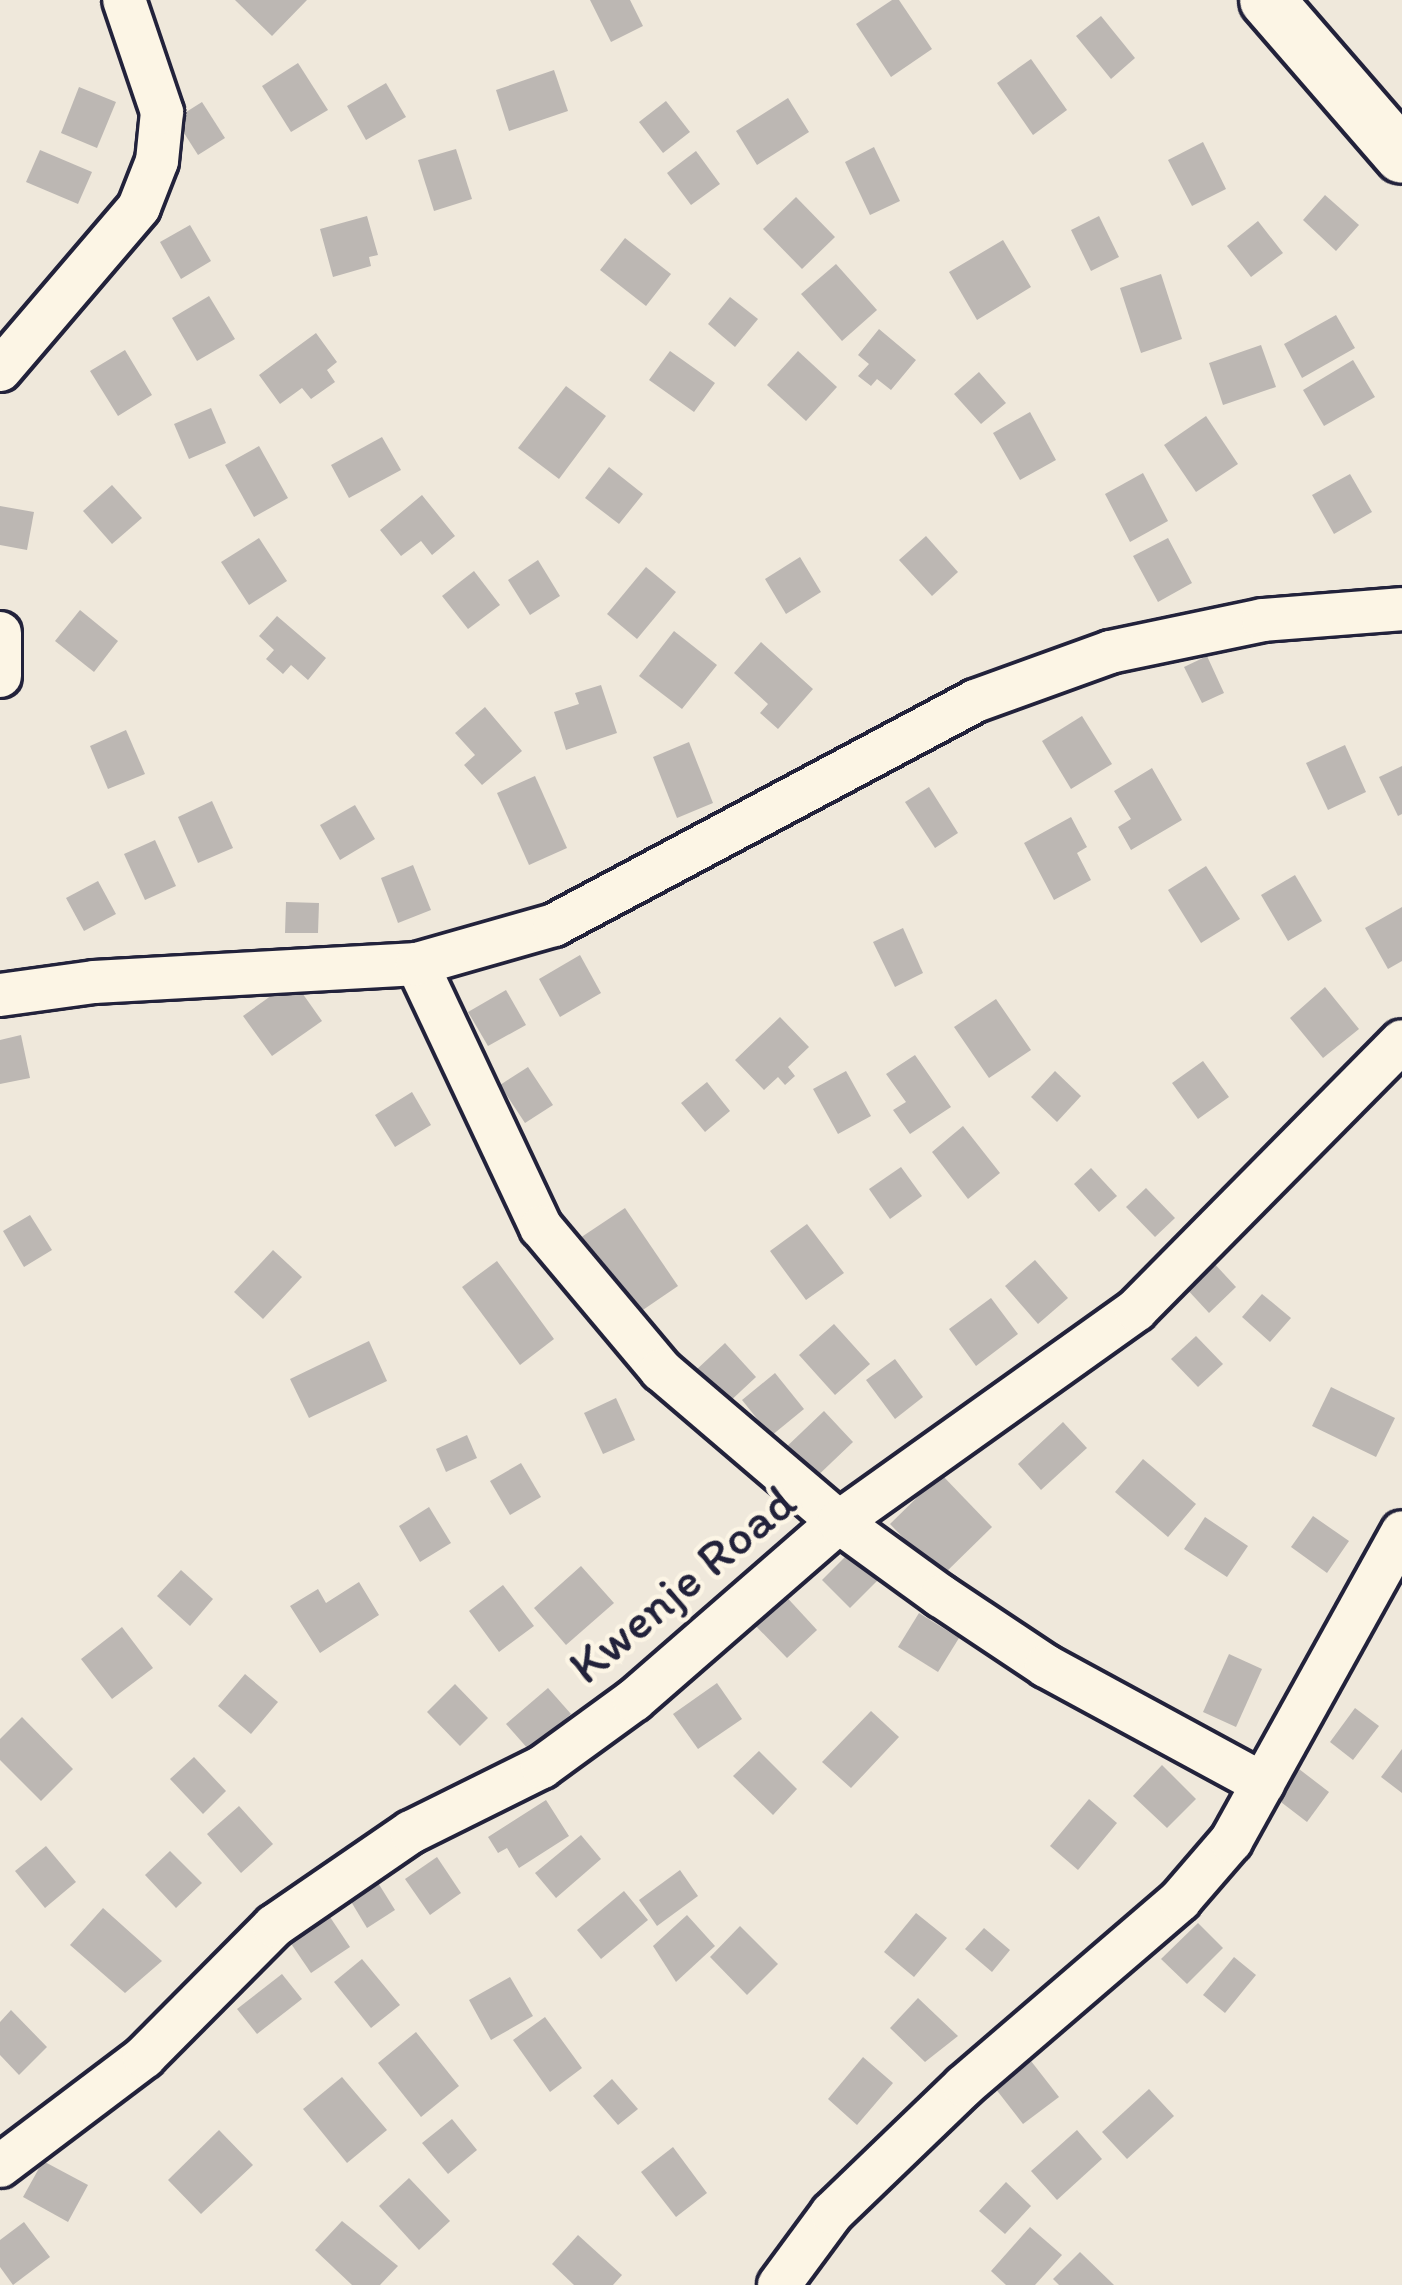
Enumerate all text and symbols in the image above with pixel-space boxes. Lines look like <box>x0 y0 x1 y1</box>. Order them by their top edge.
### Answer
street label: Kwenje Road <box>557 1472 807 1696</box>

